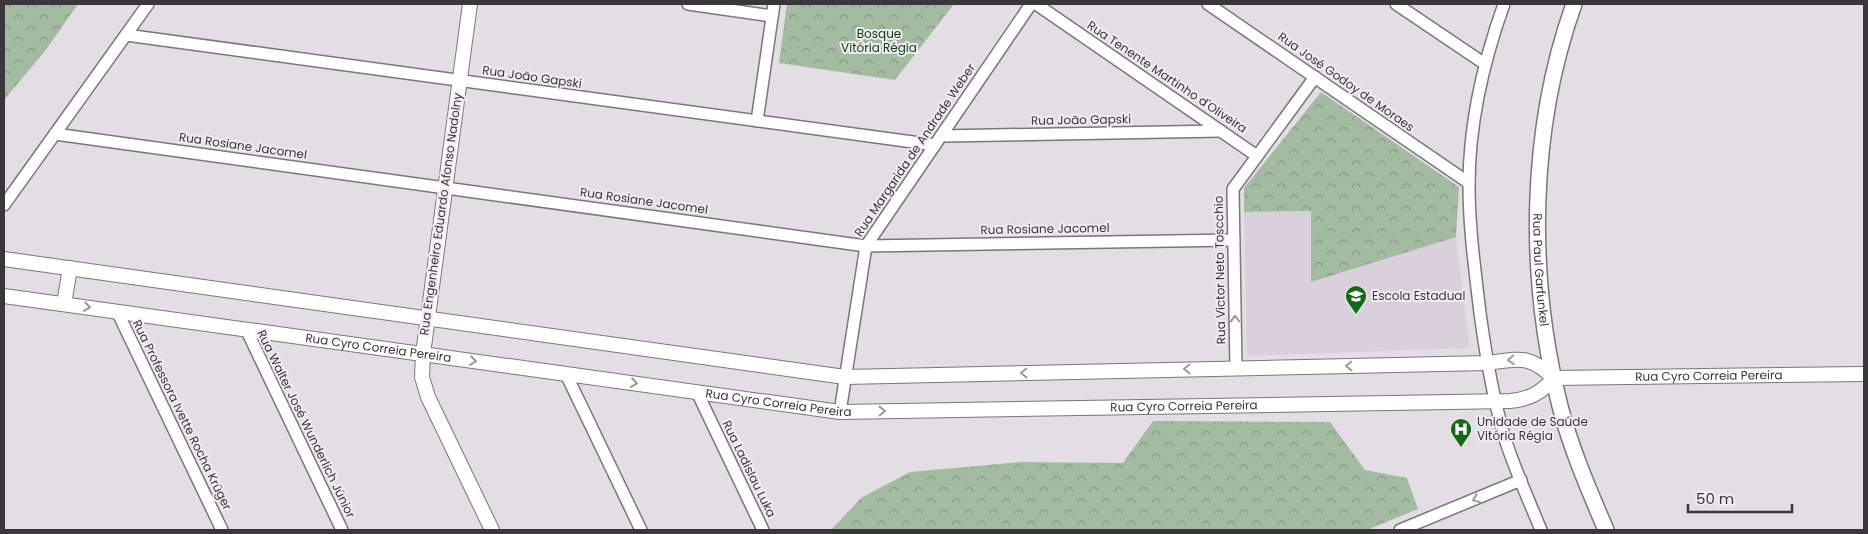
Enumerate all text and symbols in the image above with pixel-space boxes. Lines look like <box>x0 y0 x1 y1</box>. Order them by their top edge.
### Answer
street label: Rua Tenente Martinho d'Oliveira <box>1084 17 1251 137</box>
park label: Bosque Vitória Régia <box>841 25 917 56</box>
street label: Rua José Godoy de Moraes <box>1275 28 1418 135</box>
street label: Rua Margarida de Andrade Weber <box>850 59 979 240</box>
street label: Rua João Gapski <box>481 61 583 92</box>
street label: Rua Engenheiro Eduardo Afonso Nadolny <box>415 91 466 336</box>
street label: Rua João Gapski <box>1031 110 1131 129</box>
street label: Rua Rosiane Jacomel <box>178 128 308 163</box>
street label: Rua Rosiane Jacomel <box>579 183 709 218</box>
street label: Rua Victor Neto Toscchio <box>1210 195 1229 345</box>
street label: Rua Paul Garfunkel <box>1529 213 1553 327</box>
street label: Rua Rosiane Jacomel <box>980 219 1110 238</box>
school or university icon: Escola Estadual <box>1344 284 1368 315</box>
place label: Escola Estadual <box>1372 287 1465 304</box>
one-way arrow <box>83 301 91 312</box>
one-way arrow <box>1230 315 1240 323</box>
street label: Rua Professora Ivette Rocha Krüger <box>129 317 236 513</box>
street label: Rua Walter José Wunderlich Júnior <box>253 327 360 521</box>
street label: Rua Cyro Correia Pereira <box>304 329 453 366</box>
one-way arrow <box>469 355 477 366</box>
one-way arrow <box>1507 355 1515 366</box>
one-way arrow <box>1345 361 1352 371</box>
one-way arrow <box>1182 364 1190 374</box>
street label: Rua Cyro Correia Pereira <box>1635 366 1783 385</box>
one-way arrow <box>1020 368 1028 378</box>
one-way arrow <box>630 378 638 388</box>
street label: Rua Cyro Correia Pereira <box>705 384 852 420</box>
street label: Rua Cyro Correia Pereira <box>1110 396 1258 416</box>
one-way arrow <box>878 406 886 416</box>
place label: Unidade de Saúde Vitória Régia <box>1477 413 1588 444</box>
street label: Rua Ladislau Luka <box>719 417 780 520</box>
hospital icon: Unidade de Saúde Vitória Régia <box>1449 417 1473 448</box>
scale bar <box>1688 482 1792 514</box>
text: 50 m <box>1696 488 1734 509</box>
one-way arrow <box>1472 493 1481 503</box>

